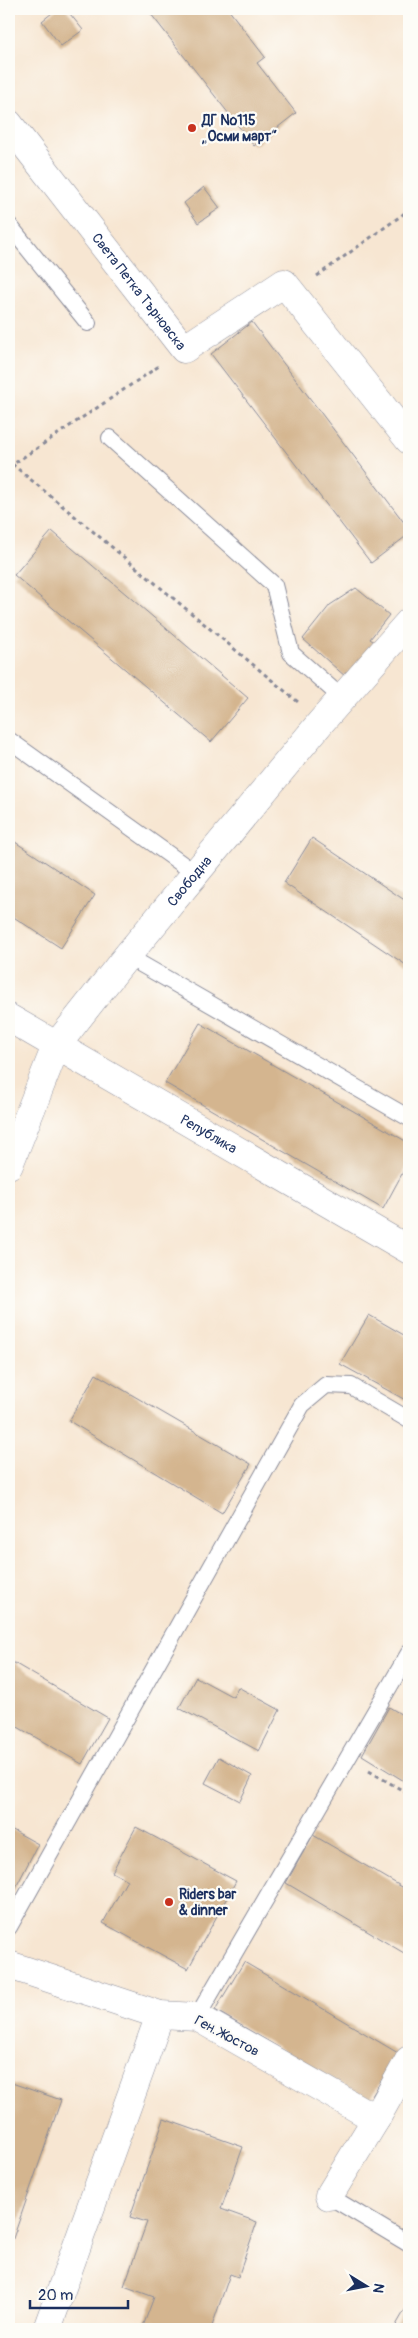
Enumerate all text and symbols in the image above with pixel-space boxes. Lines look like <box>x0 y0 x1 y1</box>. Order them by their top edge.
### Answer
place label: ДГ №115 „Осми март“ <box>201 112 277 145</box>
marker: ДГ №115 „Осми март“ <box>186 122 198 134</box>
street label: Света Петка Търновска <box>88 229 190 353</box>
street label: Свободна <box>163 852 215 910</box>
street label: Република <box>178 1111 240 1157</box>
place label: Riders bar & dinner <box>179 1886 237 1919</box>
marker: Riders bar & dinner <box>163 1896 175 1908</box>
street label: Ген. Жостов <box>192 2012 262 2060</box>
north arrow <box>340 2260 390 2310</box>
scale bar <box>30 2278 128 2310</box>
text: N <box>369 2282 388 2294</box>
text: 20 m <box>38 2286 73 2305</box>

